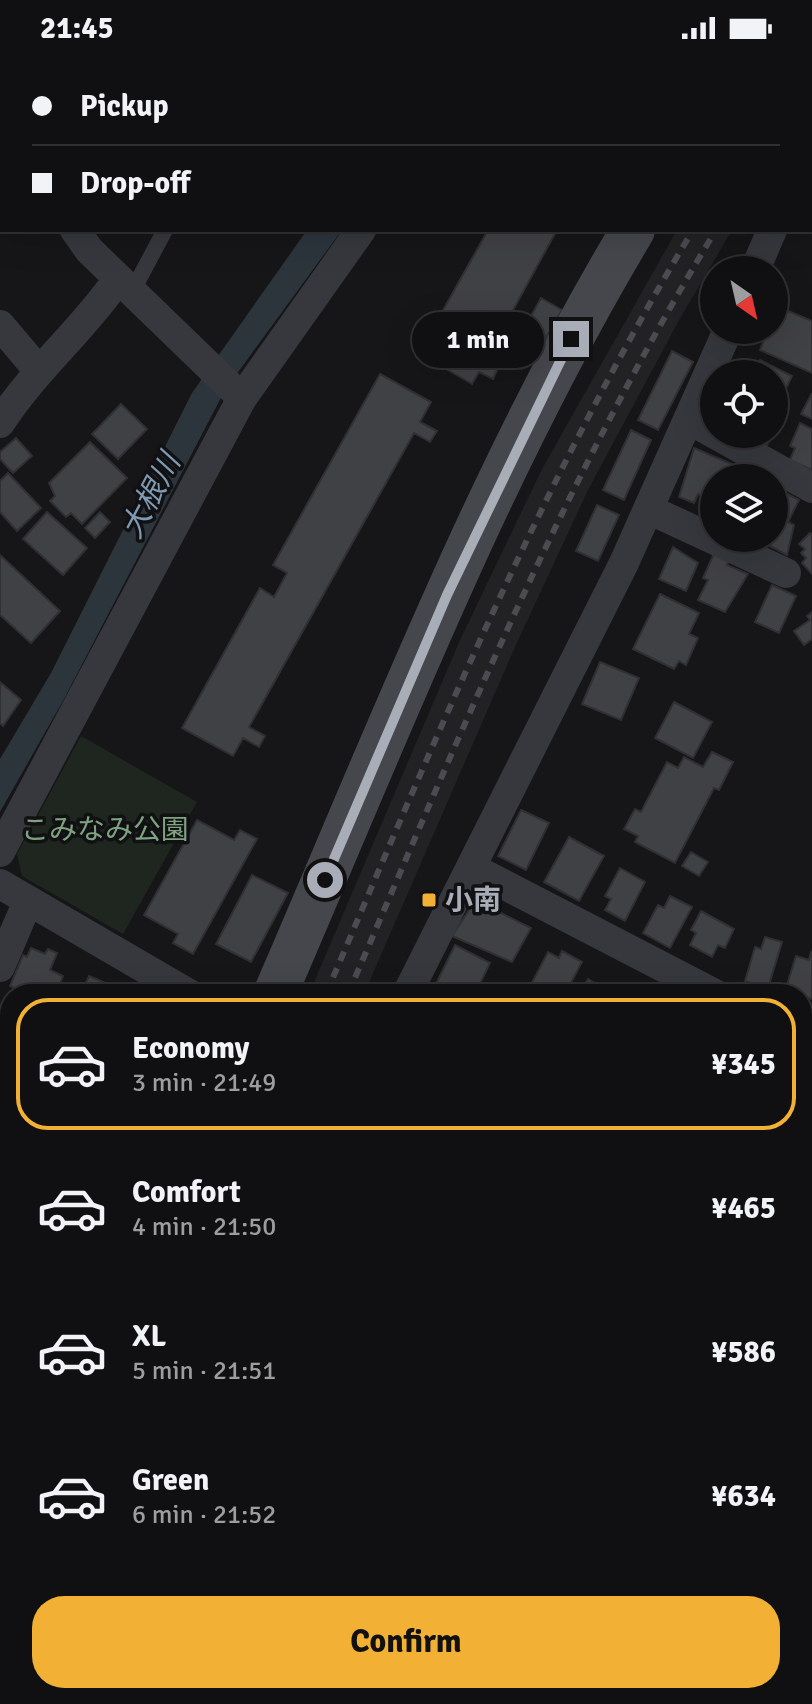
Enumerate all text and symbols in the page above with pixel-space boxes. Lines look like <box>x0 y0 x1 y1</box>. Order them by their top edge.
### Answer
text: 21:45 <box>40 10 114 47</box>
text: Pickup <box>80 88 169 125</box>
text: Drop-off <box>80 165 190 202</box>
north arrow <box>700 256 788 344</box>
map controls <box>700 256 788 552</box>
callout: 1 min <box>411 311 543 367</box>
route end <box>553 321 589 357</box>
text: 1 min <box>447 324 509 356</box>
button: locate <box>700 360 788 448</box>
water label: 大根川 <box>114 445 190 544</box>
button: layers <box>700 464 788 552</box>
park label: こみなみ公園 <box>21 813 189 847</box>
route start <box>307 862 343 898</box>
place label: 小南 <box>445 883 501 917</box>
marker: 小南 <box>420 891 438 909</box>
icon: car <box>36 1028 108 1100</box>
text: Economy <box>132 1030 249 1067</box>
text: ¥345 <box>711 1046 776 1083</box>
text: 3 min · 21:49 <box>132 1067 276 1099</box>
icon: car <box>36 1172 108 1244</box>
text: Comfort <box>132 1174 241 1211</box>
text: ¥465 <box>711 1190 776 1227</box>
text: 4 min · 21:50 <box>132 1211 276 1243</box>
icon: car <box>36 1316 108 1388</box>
text: XL <box>132 1318 166 1355</box>
text: ¥586 <box>711 1334 776 1371</box>
text: 5 min · 21:51 <box>132 1355 276 1387</box>
icon: car <box>36 1460 108 1532</box>
text: Green <box>132 1462 209 1499</box>
text: ¥634 <box>711 1478 776 1515</box>
text: 6 min · 21:52 <box>132 1499 276 1531</box>
button: Confirm <box>32 1596 780 1688</box>

